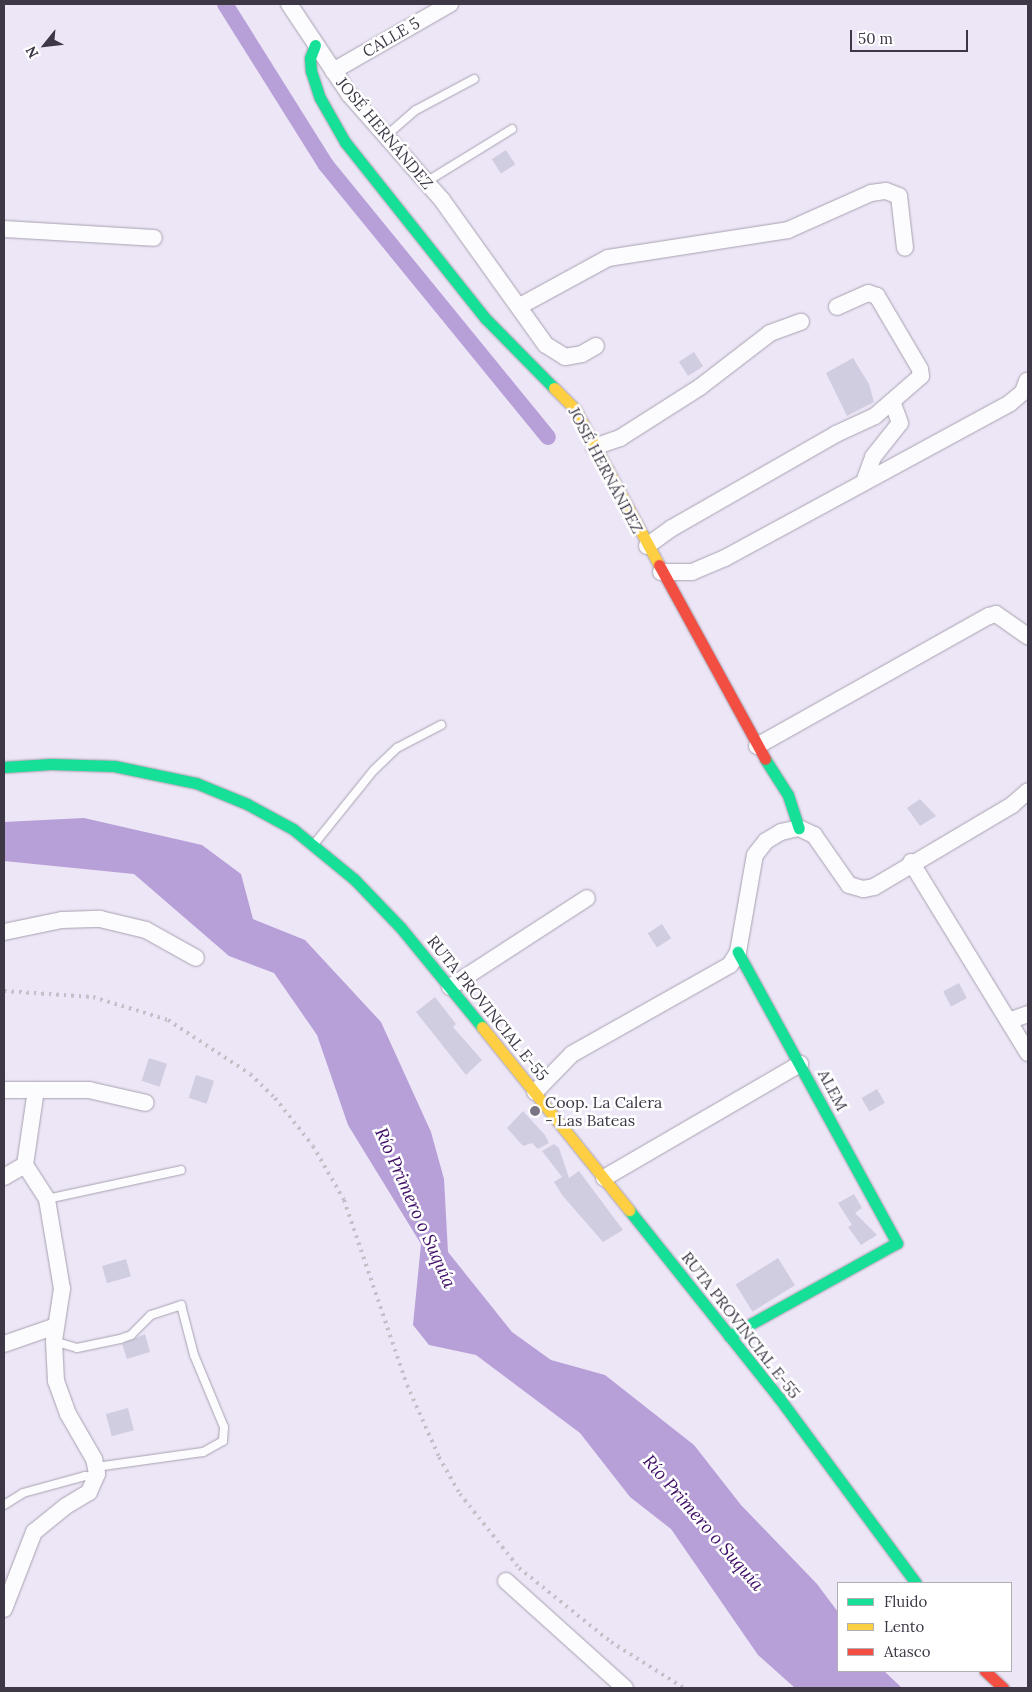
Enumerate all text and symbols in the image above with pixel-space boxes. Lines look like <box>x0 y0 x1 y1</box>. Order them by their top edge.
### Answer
street label: CALLE 5 <box>359 13 423 61</box>
north arrow <box>20 20 70 70</box>
scale bar <box>852 20 970 52</box>
text: 50 m <box>858 29 893 48</box>
text: N <box>21 43 42 61</box>
street label: JOSÉ HERNÁNDEZ <box>333 73 437 193</box>
street label: JOSÉ HERNÁNDEZ <box>565 404 647 536</box>
street label: RUTA PROVINCIAL E-55 <box>424 932 552 1084</box>
street label: ALEM <box>814 1066 852 1114</box>
place label: Coop. La Calera - Las Bateas <box>545 1092 662 1130</box>
marker: Coop. La Calera - Las Bateas <box>529 1105 541 1117</box>
water label: Río Primero o Suquía <box>370 1125 460 1291</box>
street label: RUTA PROVINCIAL E-55 <box>678 1248 804 1402</box>
water label: Río Primero o Suquía <box>638 1451 768 1595</box>
legend <box>837 1582 1012 1672</box>
text: Fluido <box>884 1592 927 1611</box>
text: Lento <box>884 1617 924 1636</box>
text: Atasco <box>884 1642 930 1661</box>

